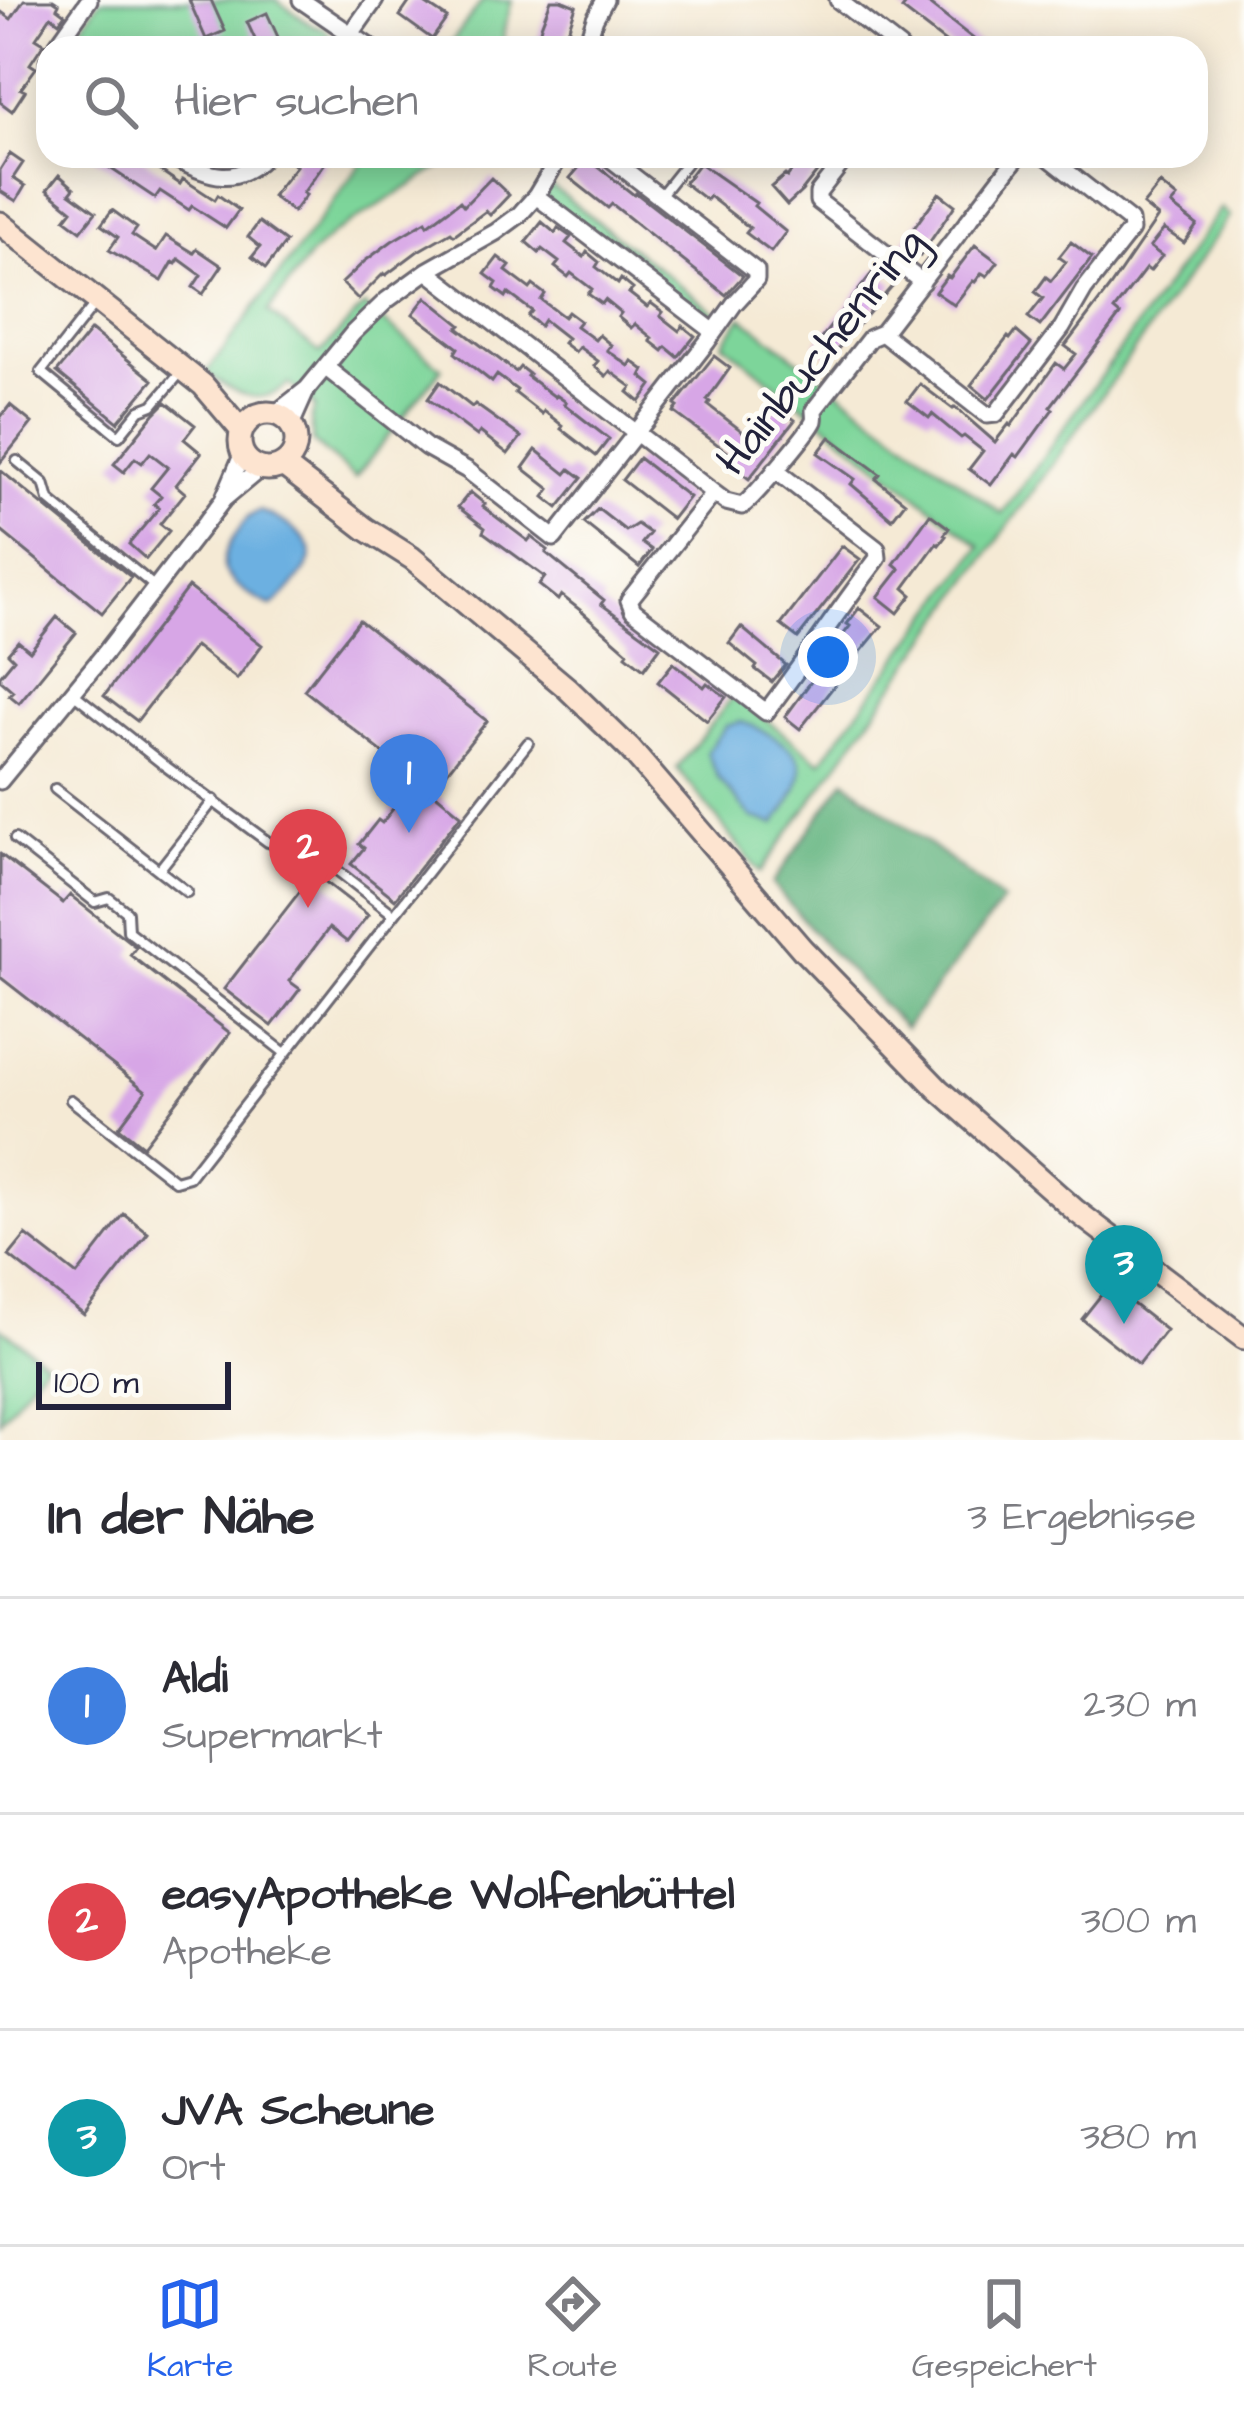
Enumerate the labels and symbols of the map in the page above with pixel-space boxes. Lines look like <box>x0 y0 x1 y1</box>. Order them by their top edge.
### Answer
street label: Hainbuchenring <box>702 215 941 489</box>
your location <box>798 627 858 687</box>
pin: 1 <box>370 734 448 833</box>
pin: 2 <box>269 809 347 908</box>
pin: 3 <box>1085 1225 1163 1324</box>
scale bar <box>36 1356 231 1409</box>

